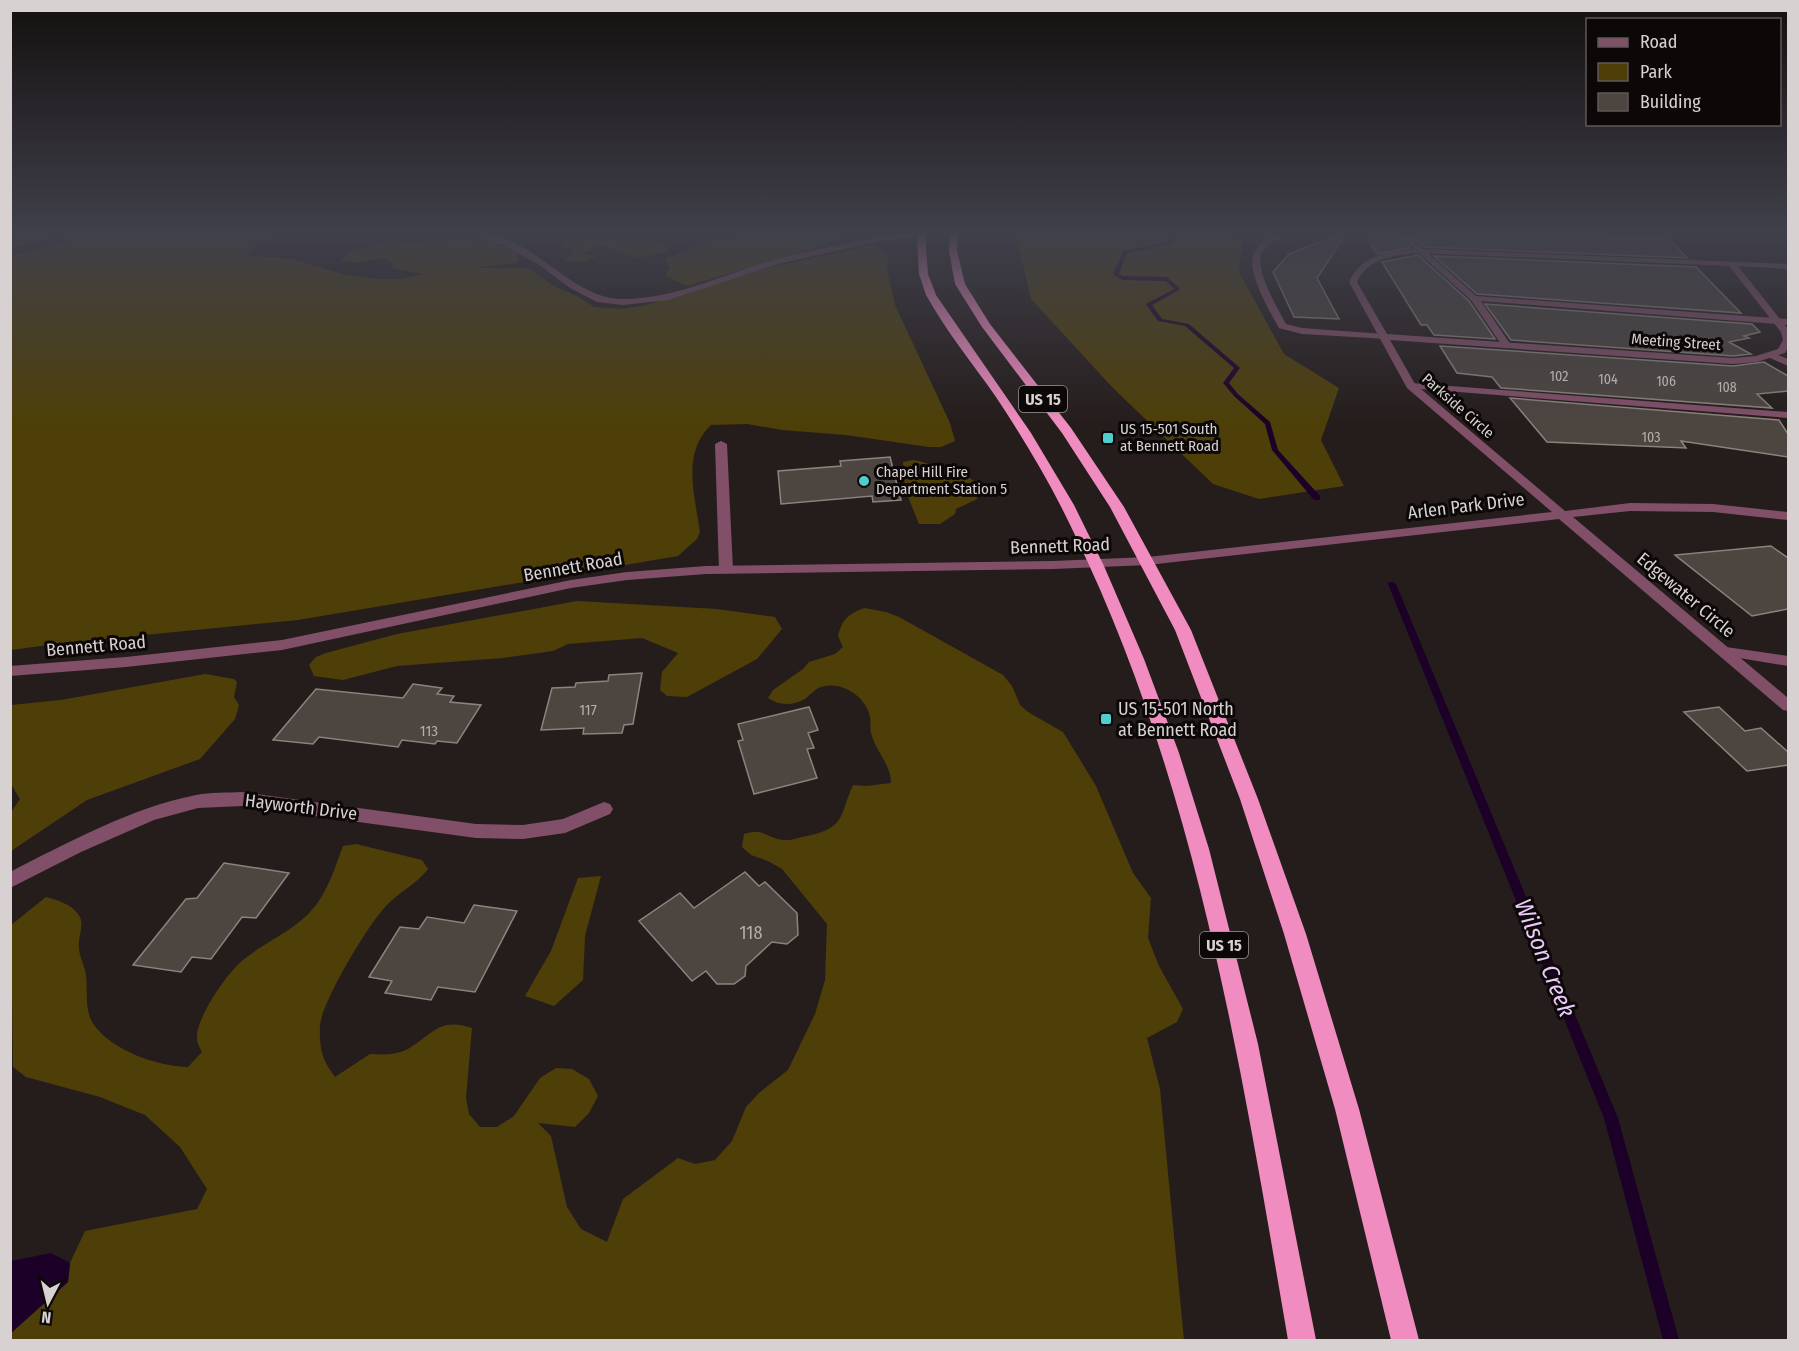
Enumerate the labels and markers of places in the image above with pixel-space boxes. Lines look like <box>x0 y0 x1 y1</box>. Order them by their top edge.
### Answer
place label: US 15-501 South at Bennett Road <box>1120 420 1219 455</box>
marker: US 15-501 South at Bennett Road <box>1101 431 1115 445</box>
place label: Chapel Hill Fire Department Station 5 <box>876 463 1007 498</box>
marker: Chapel Hill Fire Department Station 5 <box>857 474 871 488</box>
place label: US 15-501 North at Bennett Road <box>1118 698 1237 741</box>
marker: US 15-501 North at Bennett Road <box>1099 712 1113 726</box>

